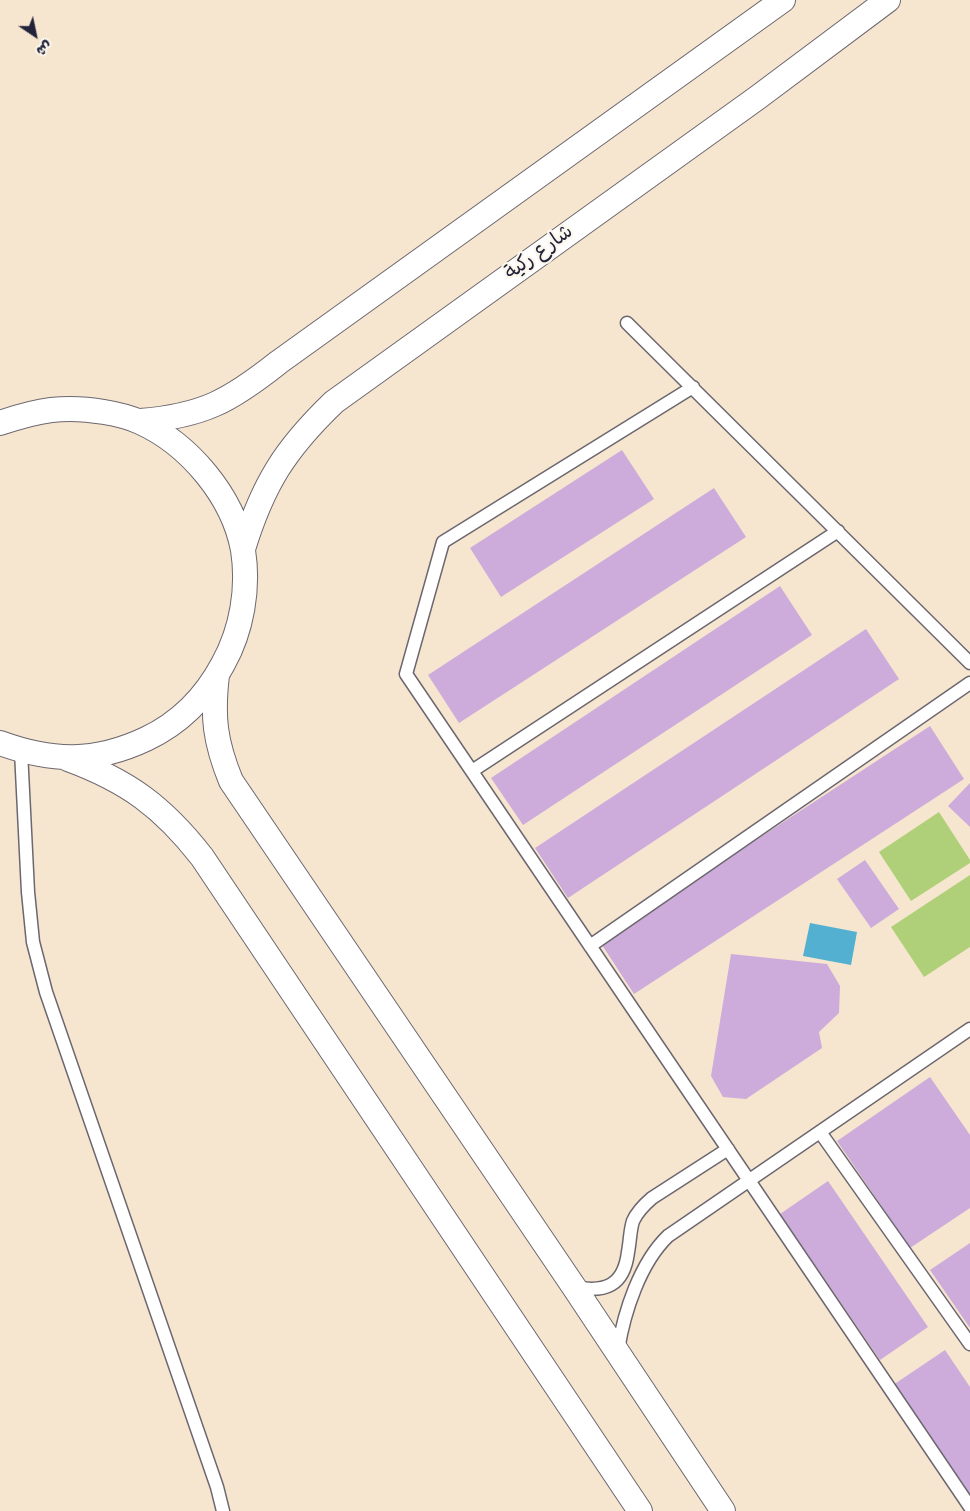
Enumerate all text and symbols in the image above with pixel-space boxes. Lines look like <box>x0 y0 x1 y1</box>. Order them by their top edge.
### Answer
north arrow <box>10 10 60 60</box>
text: ش <box>31 35 56 61</box>
street label: شارع ركية <box>501 221 579 287</box>

